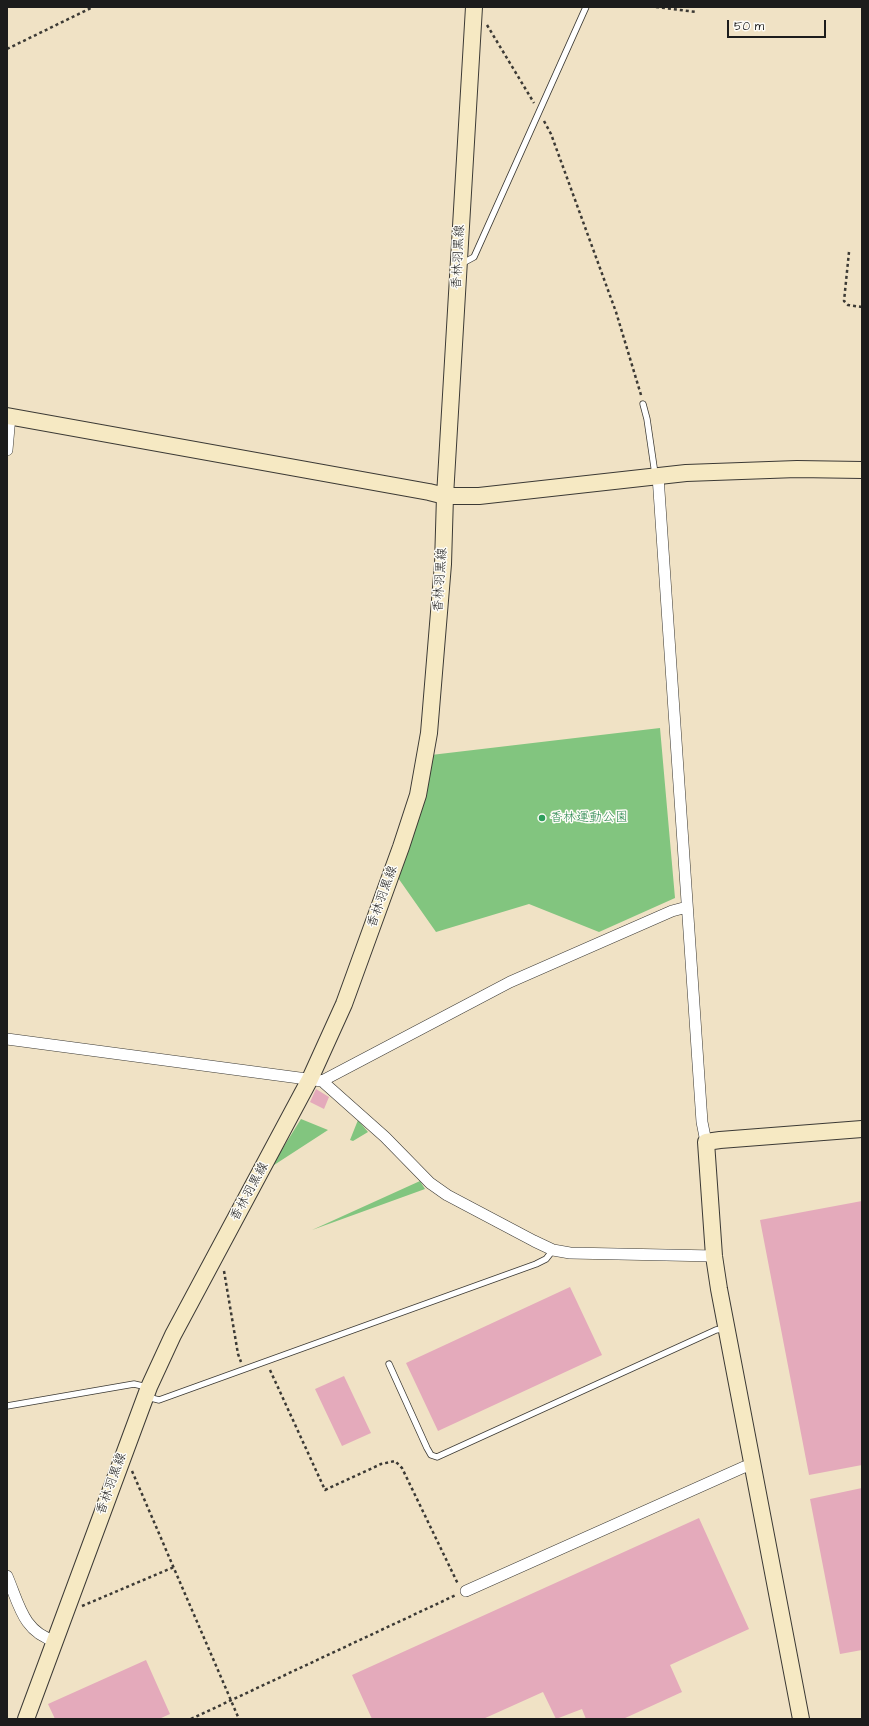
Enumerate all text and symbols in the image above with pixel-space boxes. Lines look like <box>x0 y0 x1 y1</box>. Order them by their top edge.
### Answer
scale bar <box>729 12 828 38</box>
text: 50 m <box>734 18 764 35</box>
street label: 香林羽黒線 <box>450 224 468 290</box>
street label: 香林羽黒線 <box>431 547 451 613</box>
place label: 香林運動公園 <box>550 810 628 826</box>
marker: 香林運動公園 <box>537 813 547 823</box>
street label: 香林羽黒線 <box>365 864 401 930</box>
street label: 香林羽黒線 <box>227 1160 273 1224</box>
street label: 香林羽黒線 <box>94 1451 130 1517</box>

